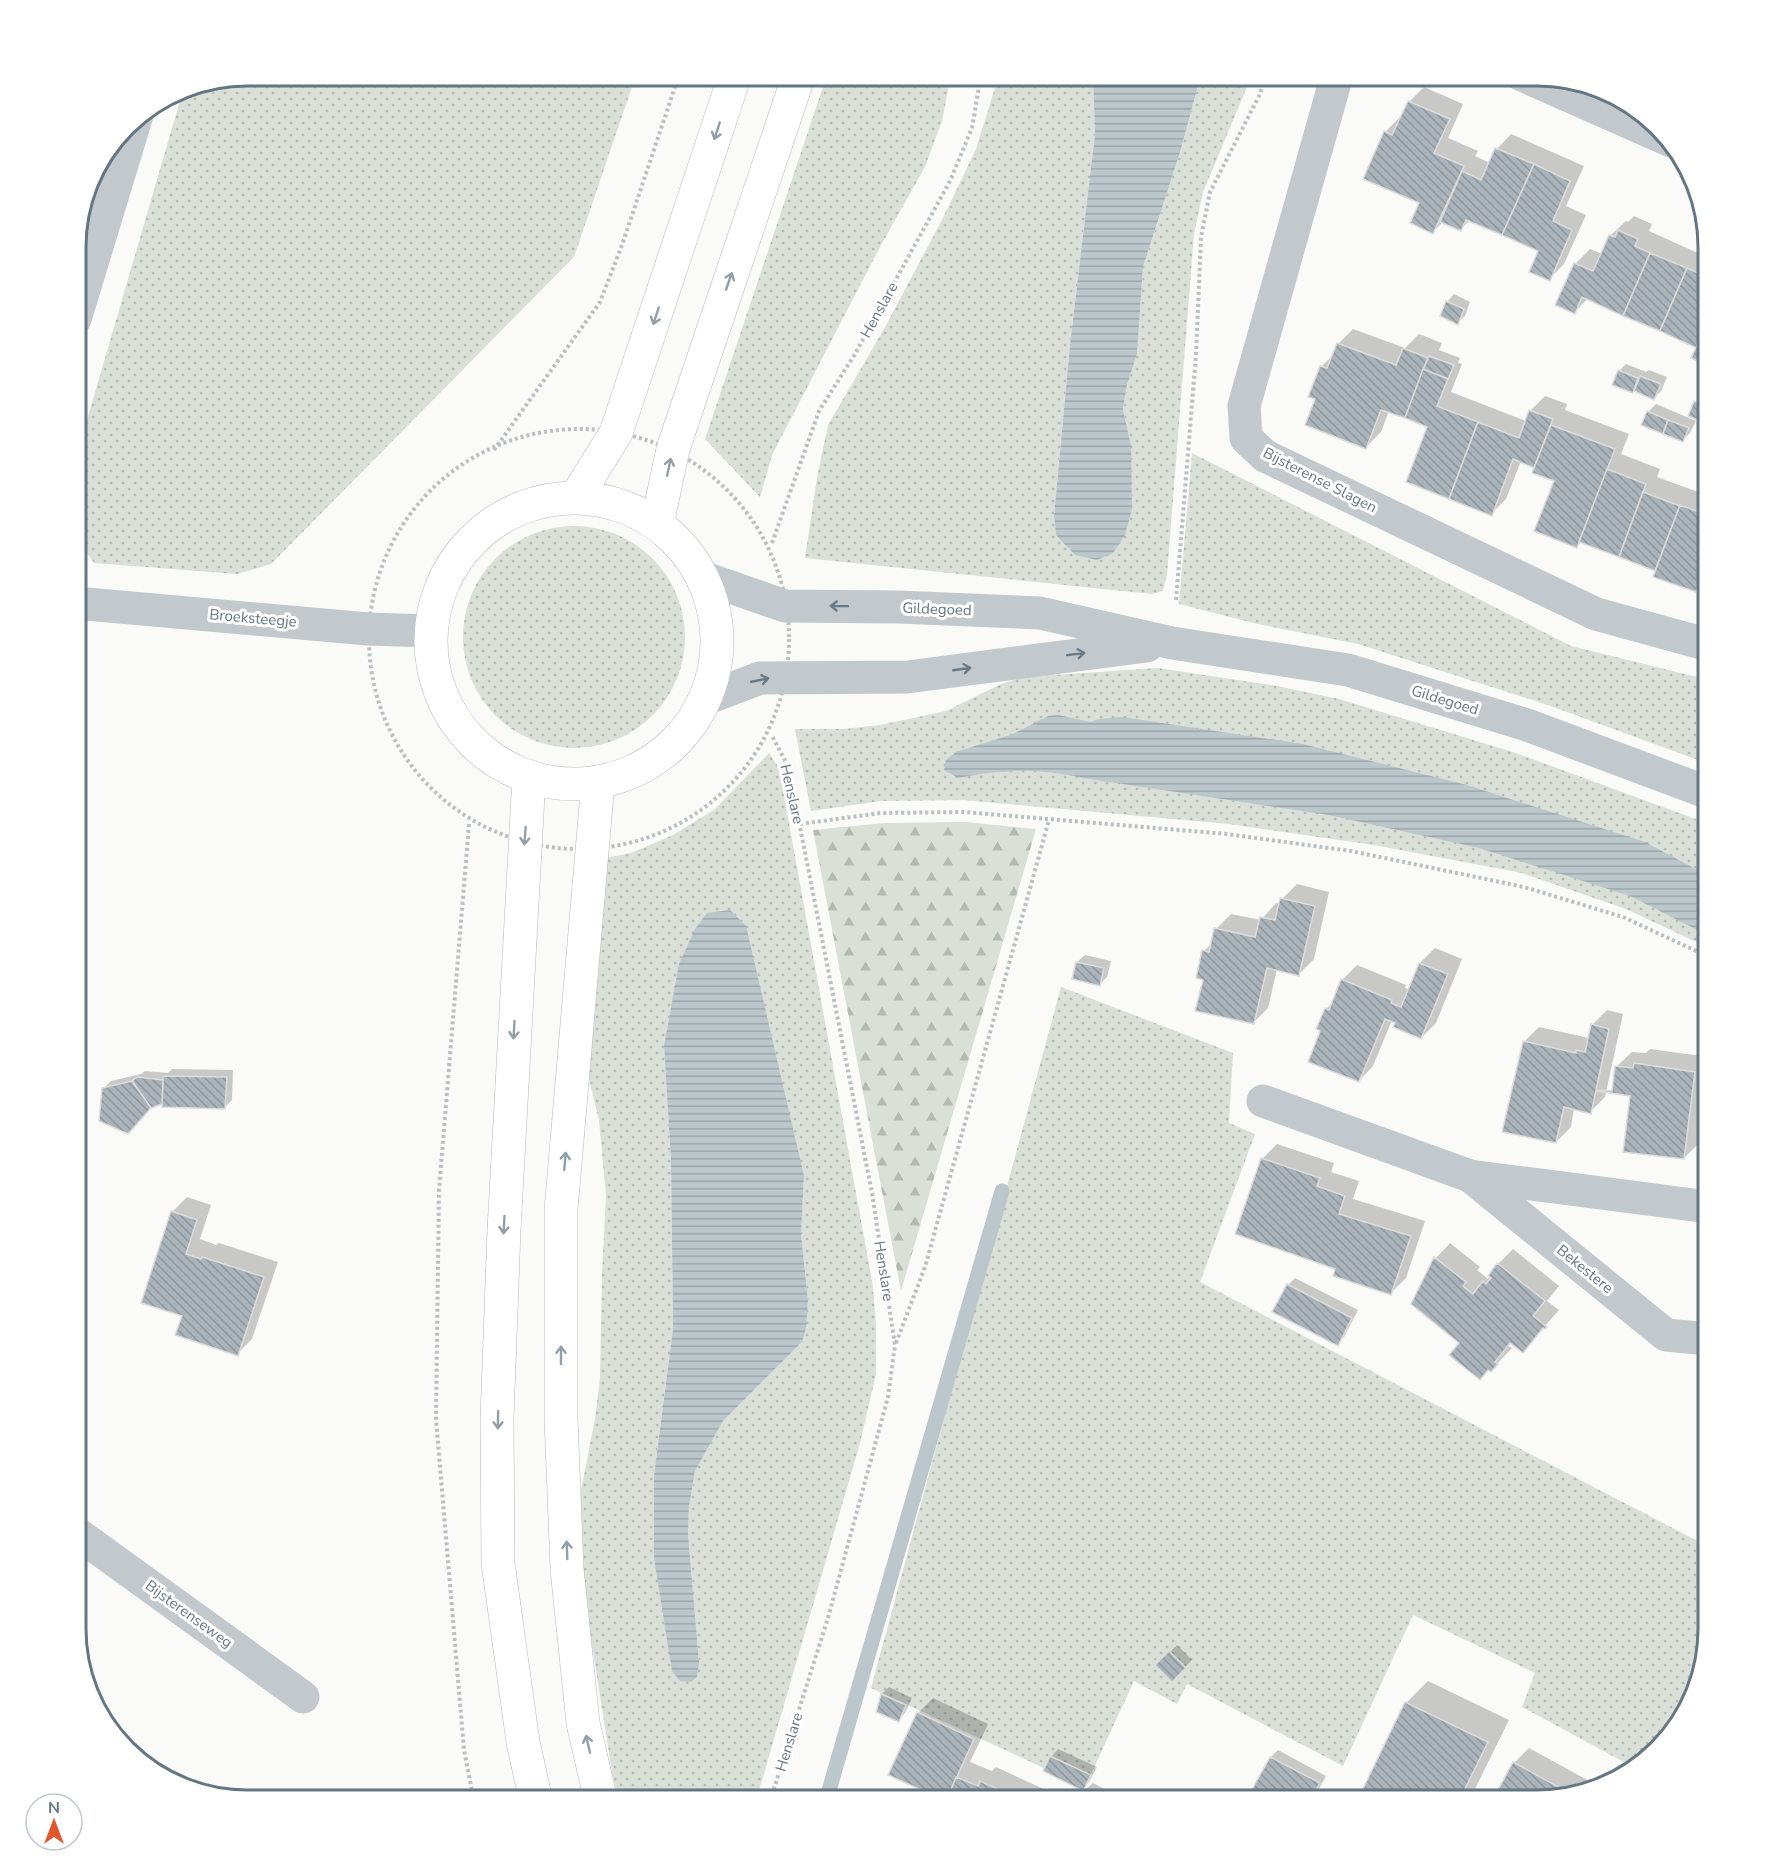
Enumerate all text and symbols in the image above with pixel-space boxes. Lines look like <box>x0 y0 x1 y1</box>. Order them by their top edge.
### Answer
one-way arrow <box>711 121 722 140</box>
one-way arrow <box>724 272 735 291</box>
street label: Henslare <box>856 279 902 341</box>
one-way arrow <box>650 306 661 325</box>
street label: Bijsterense Slagen <box>1260 443 1380 517</box>
one-way arrow <box>664 457 675 477</box>
street label: Gildegoed <box>902 598 972 620</box>
one-way arrow <box>830 601 850 612</box>
street label: Broeksteegje <box>208 604 298 632</box>
one-way arrow <box>1065 648 1085 659</box>
one-way arrow <box>952 663 972 674</box>
one-way arrow <box>750 674 770 685</box>
street label: Gildegoed <box>1409 680 1481 720</box>
street label: Henslare <box>775 762 809 826</box>
one-way arrow <box>519 825 530 845</box>
one-way arrow <box>509 1020 520 1040</box>
one-way arrow <box>560 1151 571 1171</box>
one-way arrow <box>498 1215 509 1235</box>
street label: Henslare <box>869 1239 899 1303</box>
street label: Bekestere <box>1553 1240 1617 1298</box>
one-way arrow <box>555 1346 567 1366</box>
one-way arrow <box>492 1410 504 1430</box>
one-way arrow <box>561 1541 572 1561</box>
street label: Bijsterenseweg <box>141 1575 237 1653</box>
street label: Henslare <box>771 1710 807 1774</box>
one-way arrow <box>581 1735 593 1754</box>
north arrow <box>24 1792 84 1852</box>
text: N <box>48 1797 60 1819</box>

